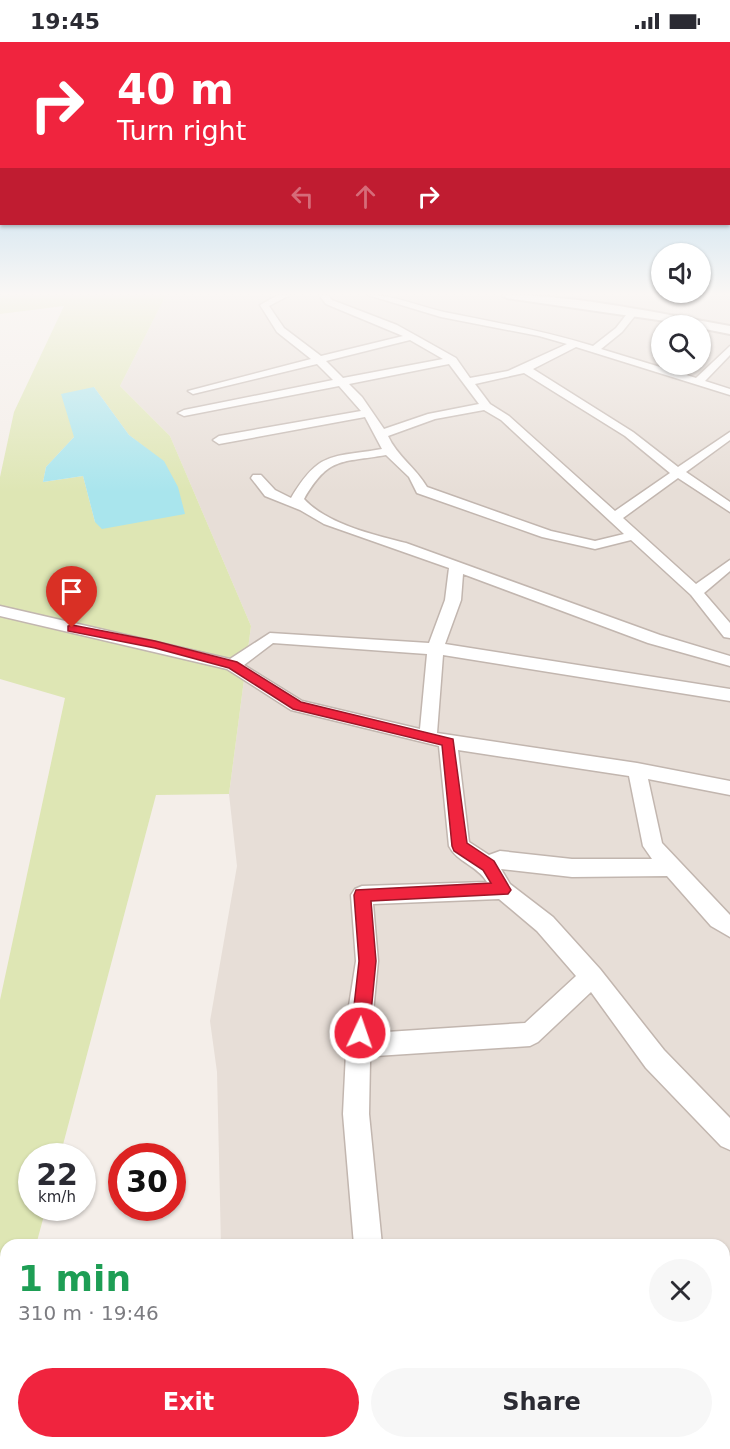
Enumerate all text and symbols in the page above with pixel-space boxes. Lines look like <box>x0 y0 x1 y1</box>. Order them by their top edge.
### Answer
text: 19:45 <box>30 9 100 34</box>
text: 40 m <box>117 65 234 114</box>
icon: right <box>18 66 96 144</box>
text: Turn right <box>117 115 246 146</box>
icon: left <box>286 180 319 213</box>
icon: ahead <box>349 180 382 213</box>
icon: right <box>412 180 445 213</box>
map controls <box>651 243 711 375</box>
button: sound <box>651 243 711 303</box>
button: search <box>651 315 711 375</box>
pin <box>46 566 97 628</box>
icon: arrive <box>55 575 88 608</box>
position arrow <box>328 1001 392 1065</box>
speed limit sign: 30 <box>108 1143 186 1221</box>
text: 22 <box>36 1157 78 1192</box>
text: km/h <box>38 1188 76 1206</box>
text: 1 min <box>18 1258 131 1299</box>
button: close <box>649 1259 712 1322</box>
text: 310 m · 19:46 <box>18 1301 159 1325</box>
button: Exit <box>18 1368 359 1437</box>
button: Share <box>371 1368 712 1437</box>

